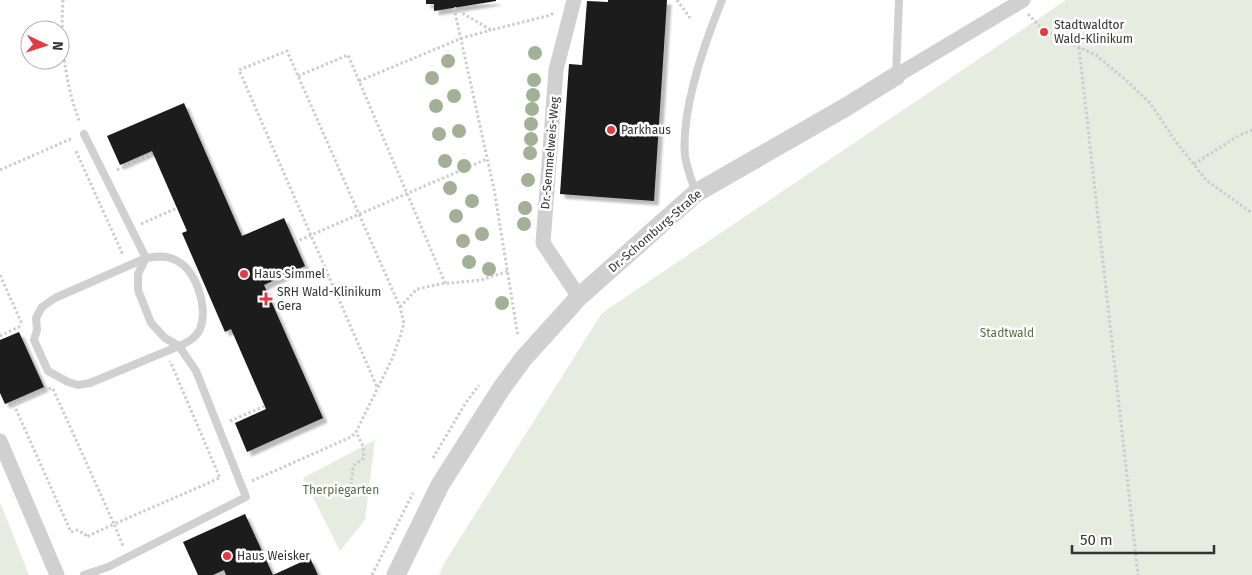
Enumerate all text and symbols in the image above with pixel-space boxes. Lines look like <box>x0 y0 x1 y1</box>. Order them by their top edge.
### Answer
place label: Stadtwaldtor Wald-Klinikum <box>1054 18 1133 46</box>
north arrow <box>20 20 70 70</box>
marker: Stadtwaldtor Wald-Klinikum <box>1038 26 1050 38</box>
text: N <box>49 41 66 51</box>
street label: Dr.-Semmelweis-Weg <box>538 95 562 210</box>
place label: Parkhaus <box>621 123 671 137</box>
marker: Parkhaus <box>605 124 617 136</box>
street label: Dr.-Schomburg-Straße <box>606 187 704 275</box>
place label: Haus Simmel <box>254 267 325 281</box>
marker: Haus Simmel <box>238 268 250 280</box>
place label: SRH Wald-Klinikum Gera <box>277 285 381 313</box>
marker: SRH Wald-Klinikum Gera <box>259 292 273 306</box>
park label: Stadtwald <box>980 326 1034 340</box>
park label: Therpiegarten <box>303 483 379 497</box>
scale bar <box>1072 522 1214 554</box>
text: 50 m <box>1080 531 1113 549</box>
place label: Haus Weisker <box>237 549 310 563</box>
marker: Haus Weisker <box>221 550 233 562</box>

